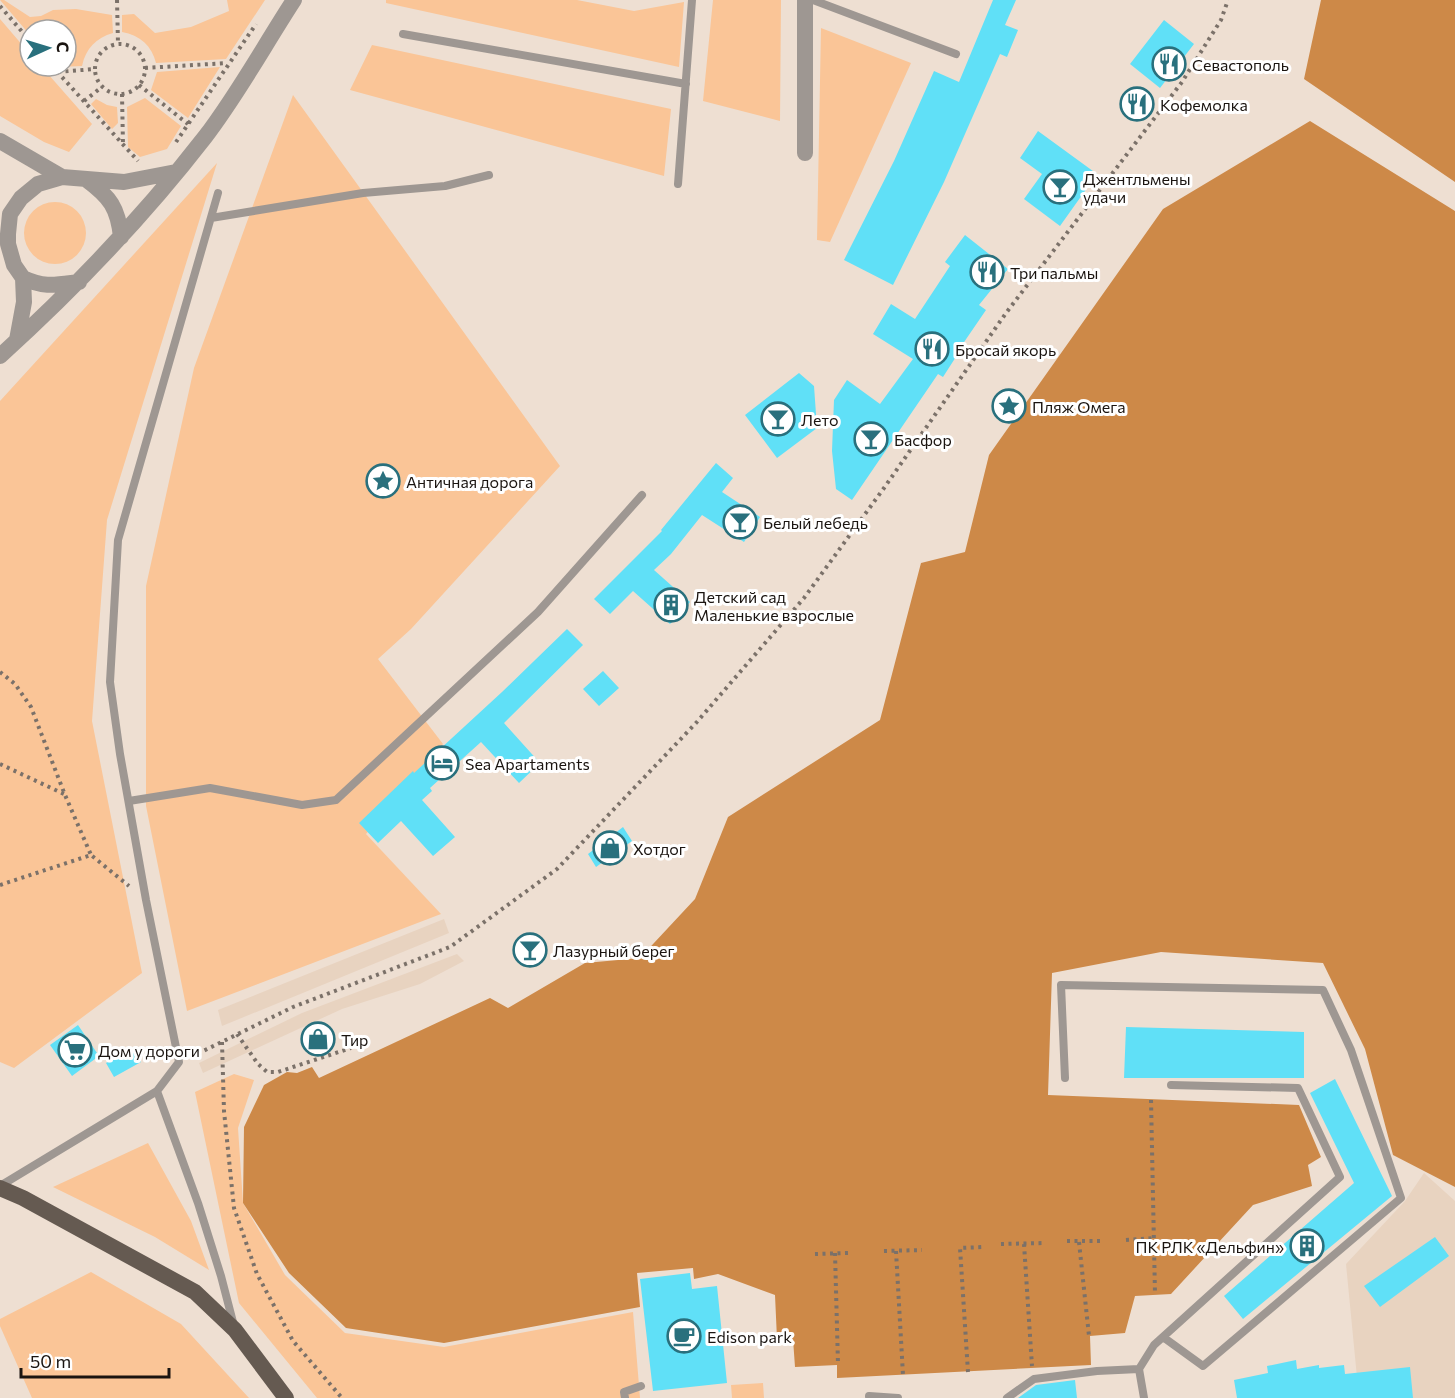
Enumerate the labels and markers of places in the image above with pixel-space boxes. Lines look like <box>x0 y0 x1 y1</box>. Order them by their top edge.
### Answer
restaurant icon: Севастополь <box>1151 46 1187 82</box>
place label: Севастополь <box>1192 55 1289 74</box>
restaurant icon: Кофемолка <box>1119 86 1155 122</box>
place label: Кофемолка <box>1160 95 1248 114</box>
bar icon: Джентльмены удачи <box>1042 169 1078 205</box>
place label: Джентльмены удачи <box>1083 169 1191 206</box>
restaurant icon: Три пальмы <box>969 254 1005 290</box>
place label: Три пальмы <box>1010 263 1098 282</box>
restaurant icon: Бросай якорь <box>914 331 950 367</box>
place label: Бросай якорь <box>955 340 1056 359</box>
place icon: Пляж Омега <box>991 388 1027 424</box>
place label: Пляж Омега <box>1032 397 1126 416</box>
bar icon: Лето <box>760 401 796 437</box>
place label: Лето <box>801 410 838 429</box>
bar icon: Басфор <box>853 421 889 457</box>
place label: Басфор <box>894 430 952 449</box>
place icon: Античная дорога <box>365 463 401 499</box>
place label: Античная дорога <box>406 472 533 491</box>
bar icon: Белый лебедь <box>722 504 758 540</box>
place label: Белый лебедь <box>763 513 868 532</box>
building icon: Детский сад Маленькие взрослые <box>653 587 689 623</box>
place label: Детский сад Маленькие взрослые <box>694 587 854 624</box>
hotel icon: Sea Apartaments <box>424 745 460 781</box>
place label: Sea Apartaments <box>465 754 590 773</box>
shop icon: Хотдог <box>592 830 628 866</box>
place label: Хотдог <box>633 839 686 858</box>
bar icon: Лазурный берег <box>512 932 548 968</box>
place label: Лазурный берег <box>553 941 675 960</box>
shop icon: Тир <box>300 1021 336 1057</box>
place label: Тир <box>341 1030 368 1049</box>
supermarket icon: Дом у дороги <box>57 1032 93 1068</box>
place label: Дом у дороги <box>98 1041 200 1060</box>
building icon: ПК РЛК «Дельфин» <box>1289 1228 1325 1264</box>
place label: ПК РЛК «Дельфин» <box>1136 1237 1284 1256</box>
cafe icon: Edison park <box>666 1318 702 1354</box>
place label: Edison park <box>707 1327 792 1346</box>

